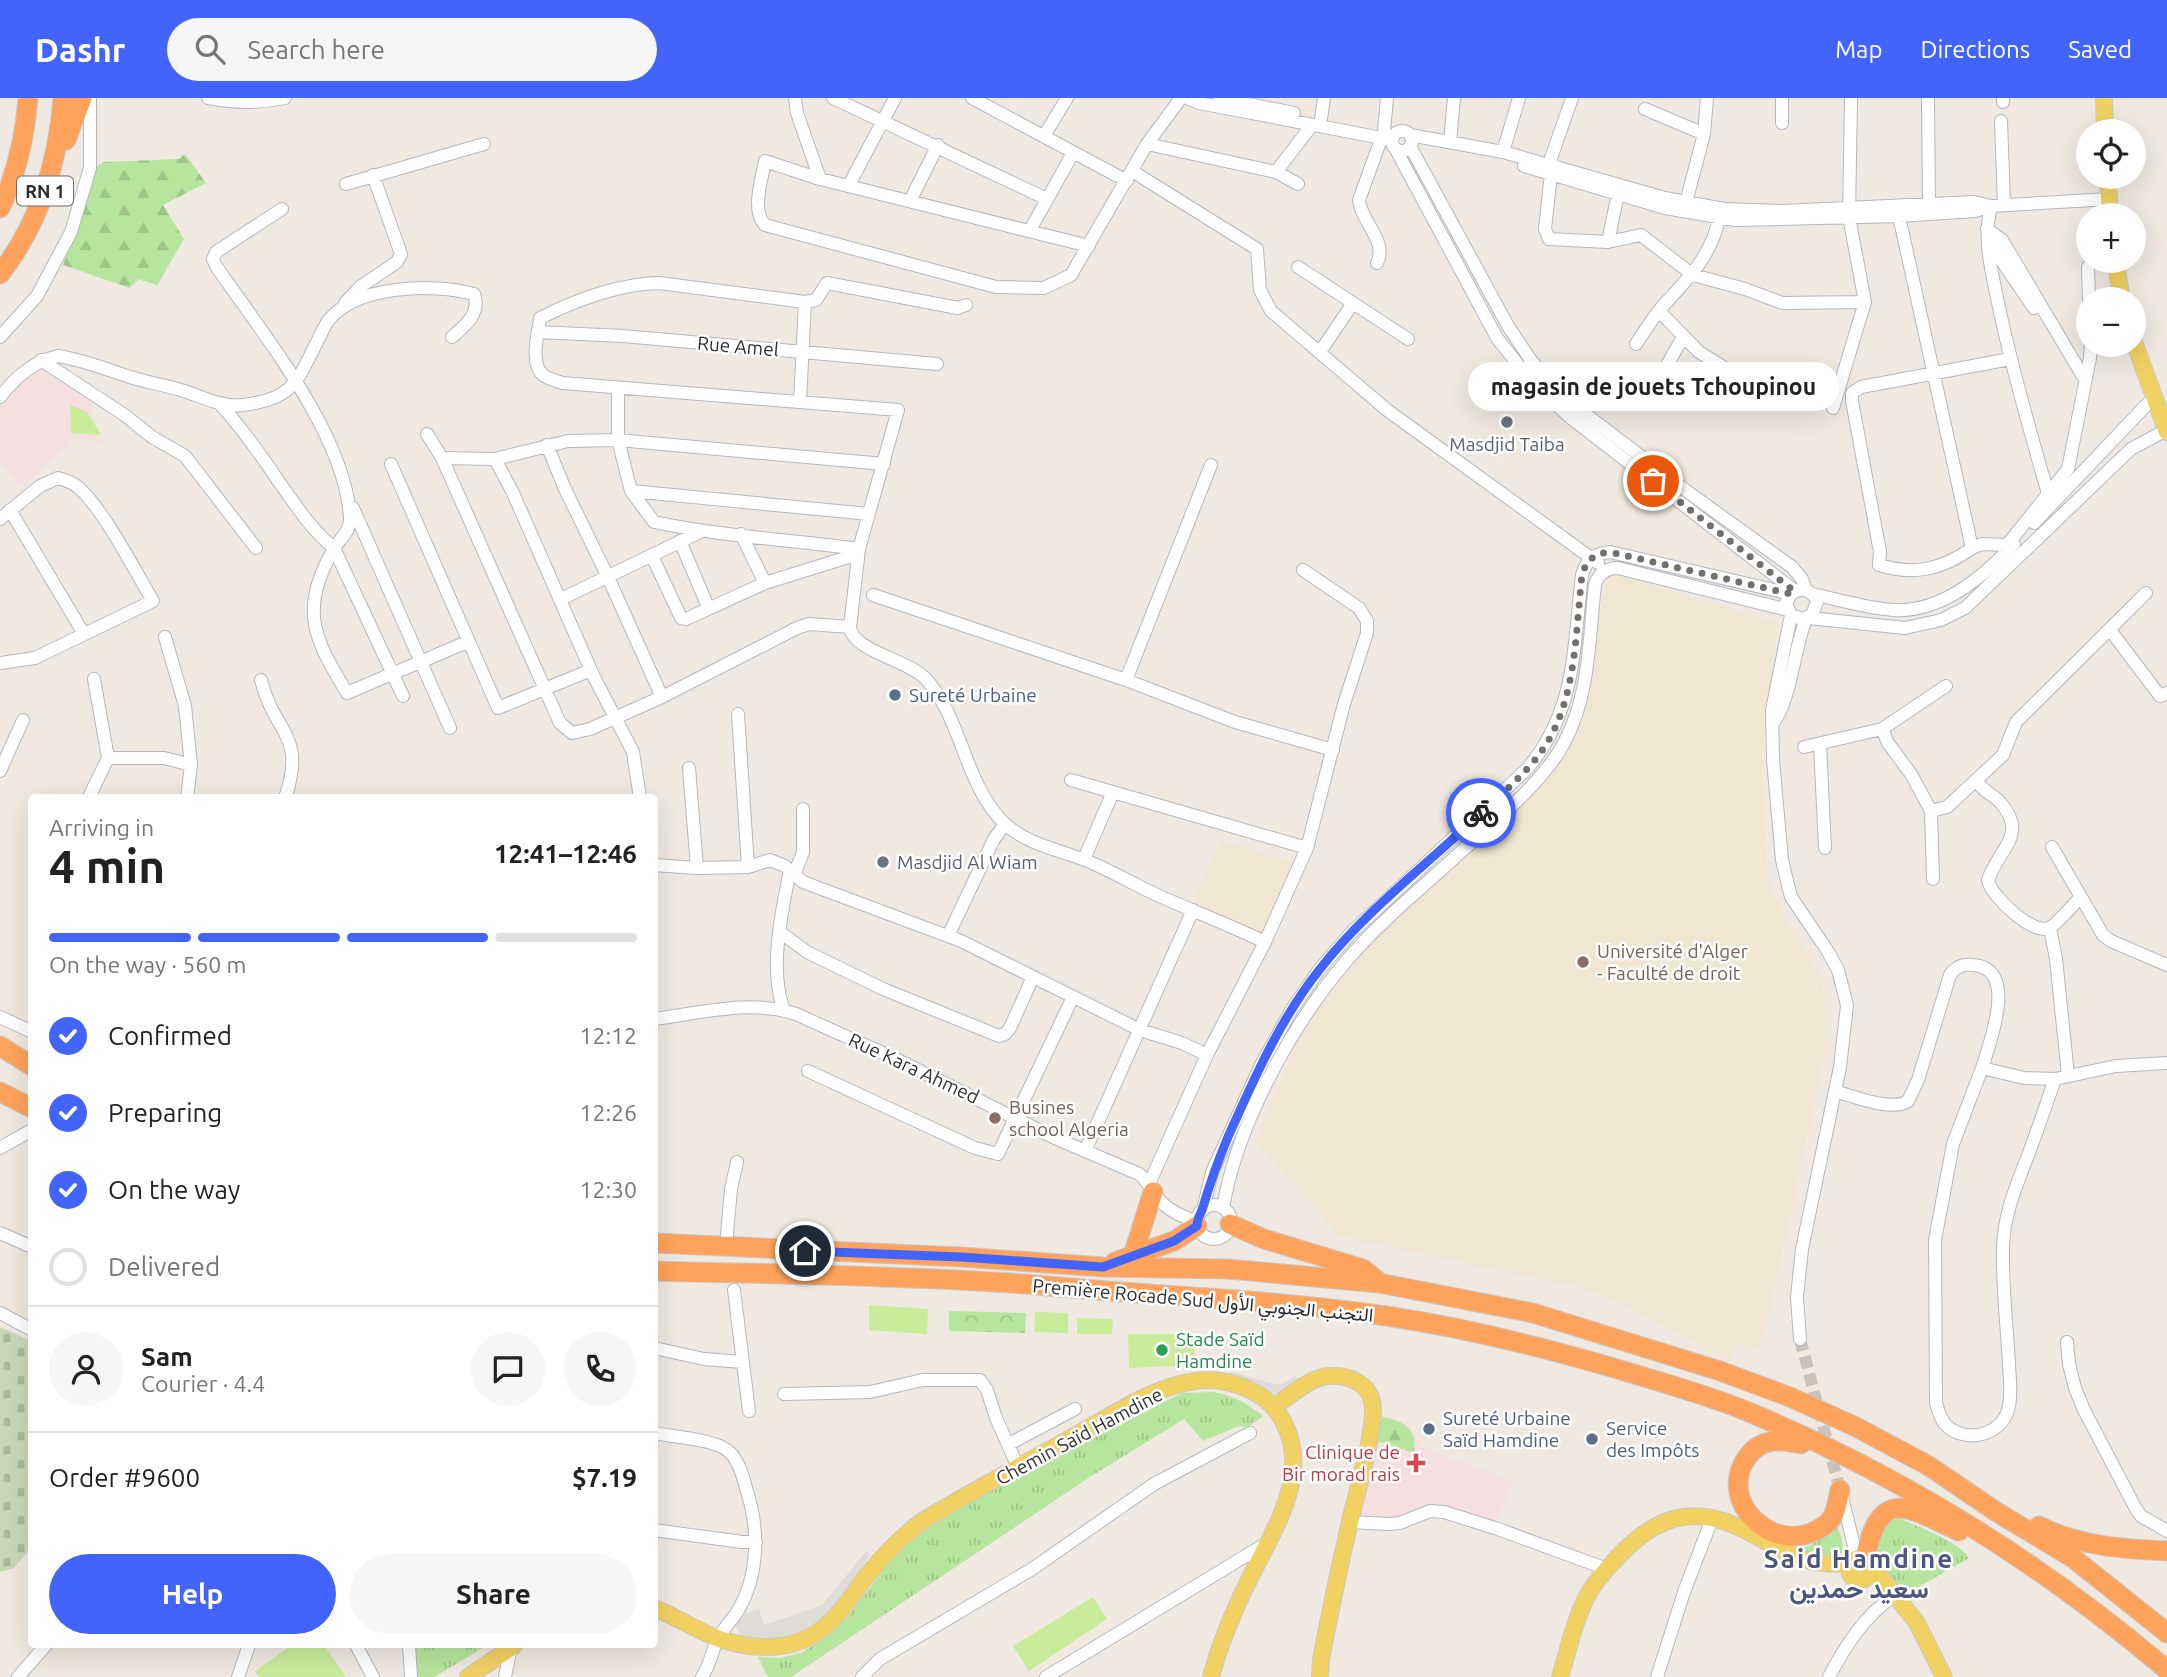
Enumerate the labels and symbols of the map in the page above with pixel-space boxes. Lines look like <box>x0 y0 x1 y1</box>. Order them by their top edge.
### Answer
road number: RN 1 <box>17 176 73 206</box>
street label: Rue Amel <box>696 331 780 361</box>
callout: magasin de jouets Tchoupinou <box>1468 362 1838 411</box>
marker: Masdjid Taiba <box>1499 414 1515 430</box>
place label: Masdjid Taiba <box>1449 433 1565 455</box>
pin <box>1623 451 1683 511</box>
place label: Sureté Urbaine <box>909 684 1037 706</box>
marker: Sureté Urbaine <box>887 687 903 703</box>
courier <box>1446 778 1516 848</box>
place label: Masdjid Al Wiam <box>897 851 1038 873</box>
marker: Masdjid Al Wiam <box>875 854 891 870</box>
place label: Université d'Alger - Faculté de droit <box>1597 940 1748 984</box>
marker: Université d'Alger - Faculté de droit <box>1575 954 1591 970</box>
street label: Rue Kara Ahmed <box>845 1028 983 1108</box>
place label: Busines school Algeria <box>1009 1096 1129 1140</box>
marker: Busines school Algeria <box>987 1110 1003 1126</box>
pin <box>775 1221 835 1281</box>
street label: Première Rocade Sud التجنب الجنوبي الأول <box>1031 1274 1374 1331</box>
place label: Stade Saïd Hamdine <box>1176 1328 1265 1372</box>
marker: Stade Saïd Hamdine <box>1154 1342 1170 1358</box>
street label: Chemin Saïd Hamdine <box>992 1383 1166 1489</box>
place label: Sureté Urbaine Saïd Hamdine <box>1443 1407 1571 1451</box>
place label: Service des Impôts <box>1606 1417 1699 1461</box>
marker: Sureté Urbaine Saïd Hamdine <box>1421 1421 1437 1437</box>
marker: Service des Impôts <box>1584 1431 1600 1447</box>
place label: Clinique de Bir morad rais <box>1282 1441 1400 1485</box>
marker: Clinique de Bir morad rais <box>1406 1453 1426 1473</box>
district label: Said Hamdine سعيد حمدين <box>1764 1544 1954 1605</box>

